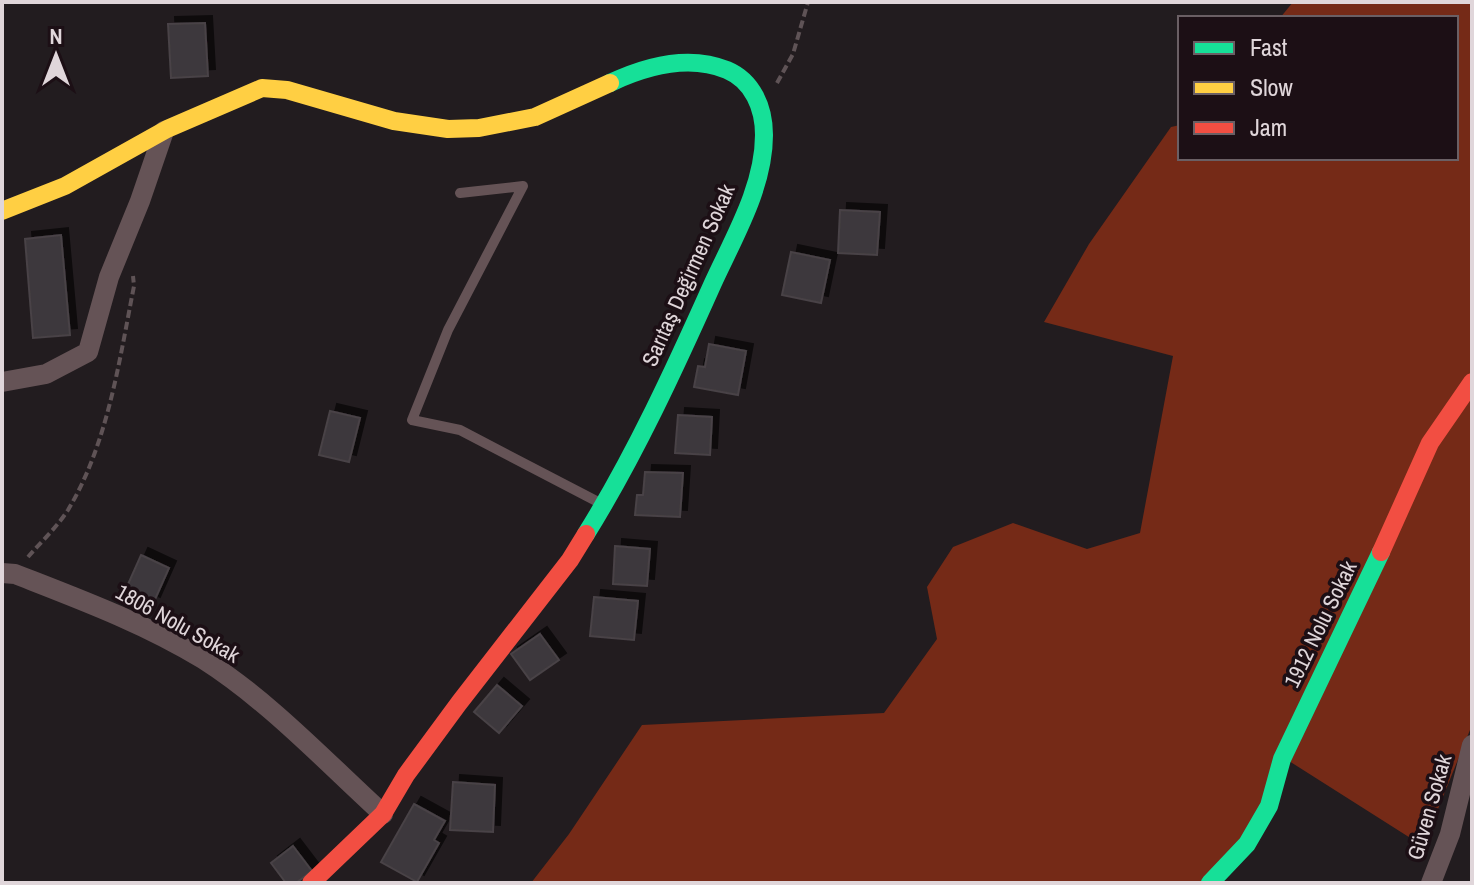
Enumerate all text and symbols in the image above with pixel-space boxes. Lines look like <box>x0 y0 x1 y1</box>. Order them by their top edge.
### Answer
north arrow <box>16 16 96 96</box>
legend <box>1178 16 1458 160</box>
text: N <box>49 21 63 51</box>
text: Fast <box>1250 31 1288 63</box>
text: Slow <box>1250 71 1293 103</box>
text: Jam <box>1250 111 1287 143</box>
street label: Sarıtaş Değirmen Sokak <box>634 178 742 371</box>
street label: 1912 Nolu Sokak <box>1276 555 1364 692</box>
street label: 1806 Nolu Sokak <box>111 577 246 670</box>
street label: Güven Sokak <box>1400 750 1459 863</box>

